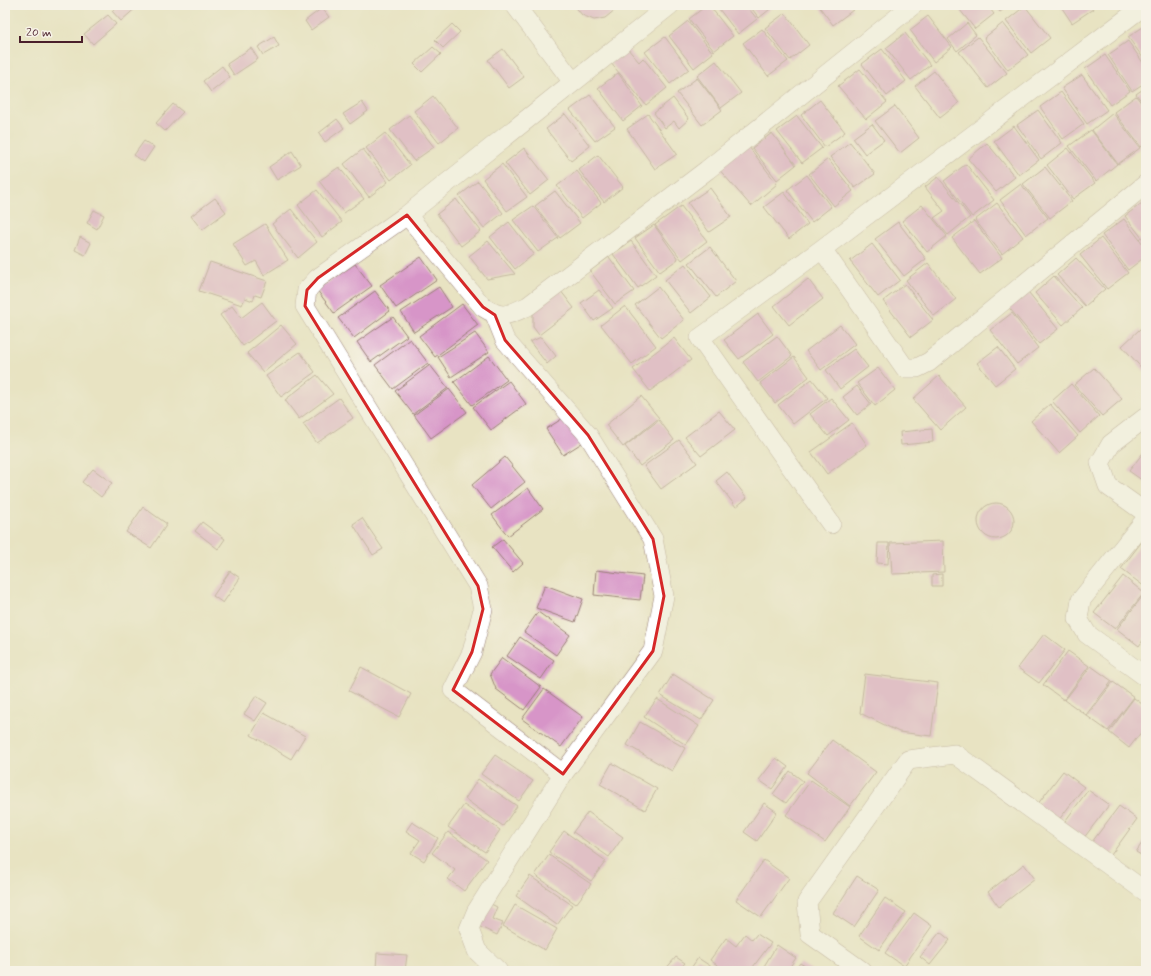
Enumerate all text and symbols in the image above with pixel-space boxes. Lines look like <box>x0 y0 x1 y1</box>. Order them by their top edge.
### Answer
scale bar <box>20 18 82 44</box>
text: 20 m <box>26 25 52 41</box>

